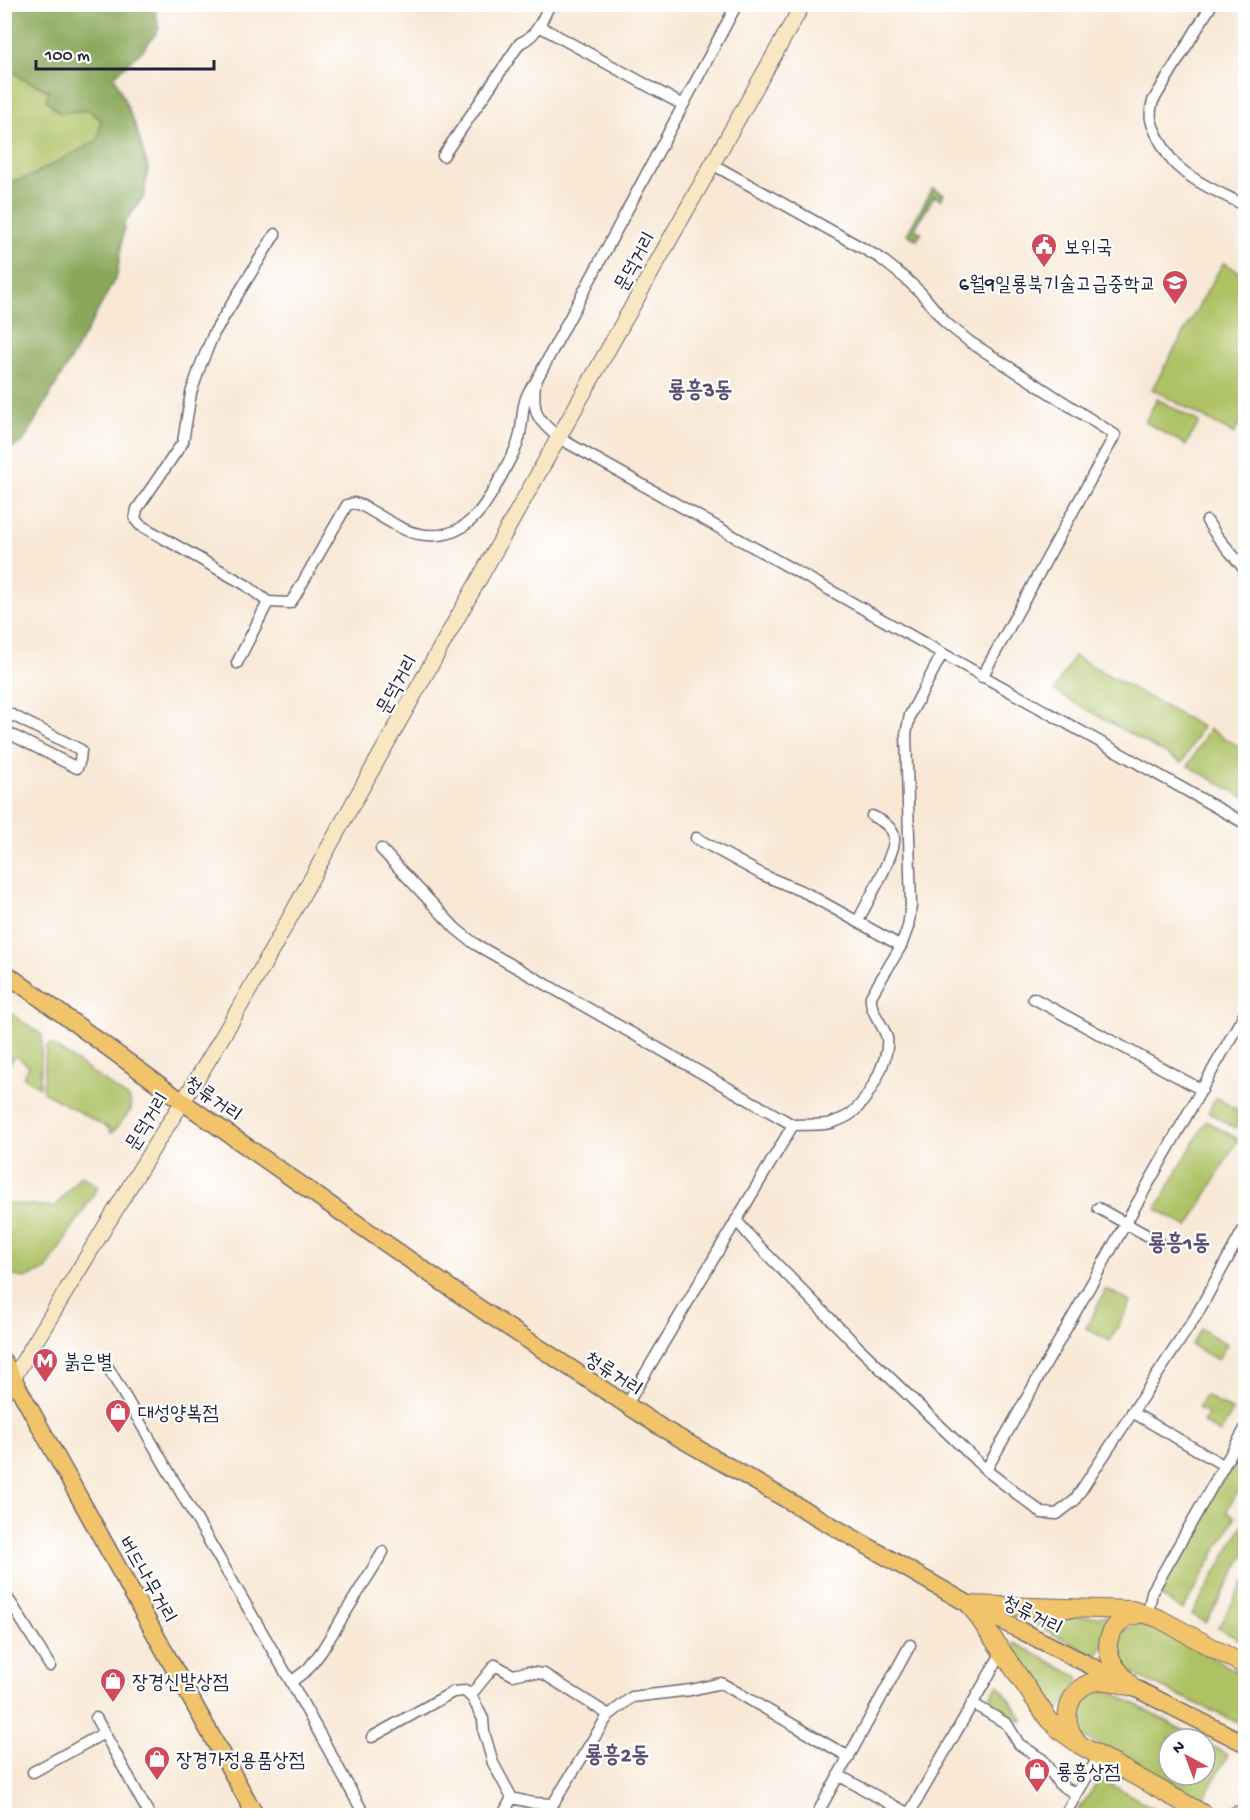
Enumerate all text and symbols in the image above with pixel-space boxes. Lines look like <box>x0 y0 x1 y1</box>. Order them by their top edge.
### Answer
scale bar <box>36 33 214 71</box>
text: 100 m <box>44 46 90 67</box>
street label: 문덕거리 <box>611 229 663 296</box>
public building icon: 보위국 <box>1029 231 1059 269</box>
place label: 보위국 <box>1064 238 1112 261</box>
school or university icon: 6월9일룡북기술고급중학교 <box>1160 268 1190 306</box>
place label: 6월9일룡북기술고급중학교 <box>959 274 1156 298</box>
district label: 룡흥3동 <box>668 378 733 405</box>
street label: 문덕거리 <box>373 652 425 719</box>
street label: 청류거리 <box>179 1073 245 1129</box>
street label: 문덕거리 <box>122 1089 176 1156</box>
district label: 룡흥1동 <box>1148 1231 1210 1258</box>
metro station icon: 붉은별 <box>30 1346 60 1384</box>
street label: 청류거리 <box>579 1349 645 1403</box>
place label: 붉은별 <box>64 1352 112 1376</box>
shop icon: 대성양복점 <box>103 1397 133 1435</box>
place label: 대성양복점 <box>138 1404 218 1427</box>
street label: 버드나무거리 <box>112 1533 179 1628</box>
street label: 청류거리 <box>998 1592 1065 1642</box>
shop icon: 장경신발상점 <box>98 1666 128 1704</box>
place label: 장경신발상점 <box>132 1673 229 1696</box>
north arrow <box>1157 1727 1217 1787</box>
text: N <box>1169 1737 1190 1759</box>
district label: 룡흥2동 <box>585 1743 649 1770</box>
shop icon: 장경가정용품상점 <box>142 1744 172 1782</box>
place label: 장경가정용품상점 <box>176 1751 305 1774</box>
shop icon: 룡흥상점 <box>1022 1756 1052 1794</box>
place label: 룡흥상점 <box>1056 1762 1120 1786</box>

